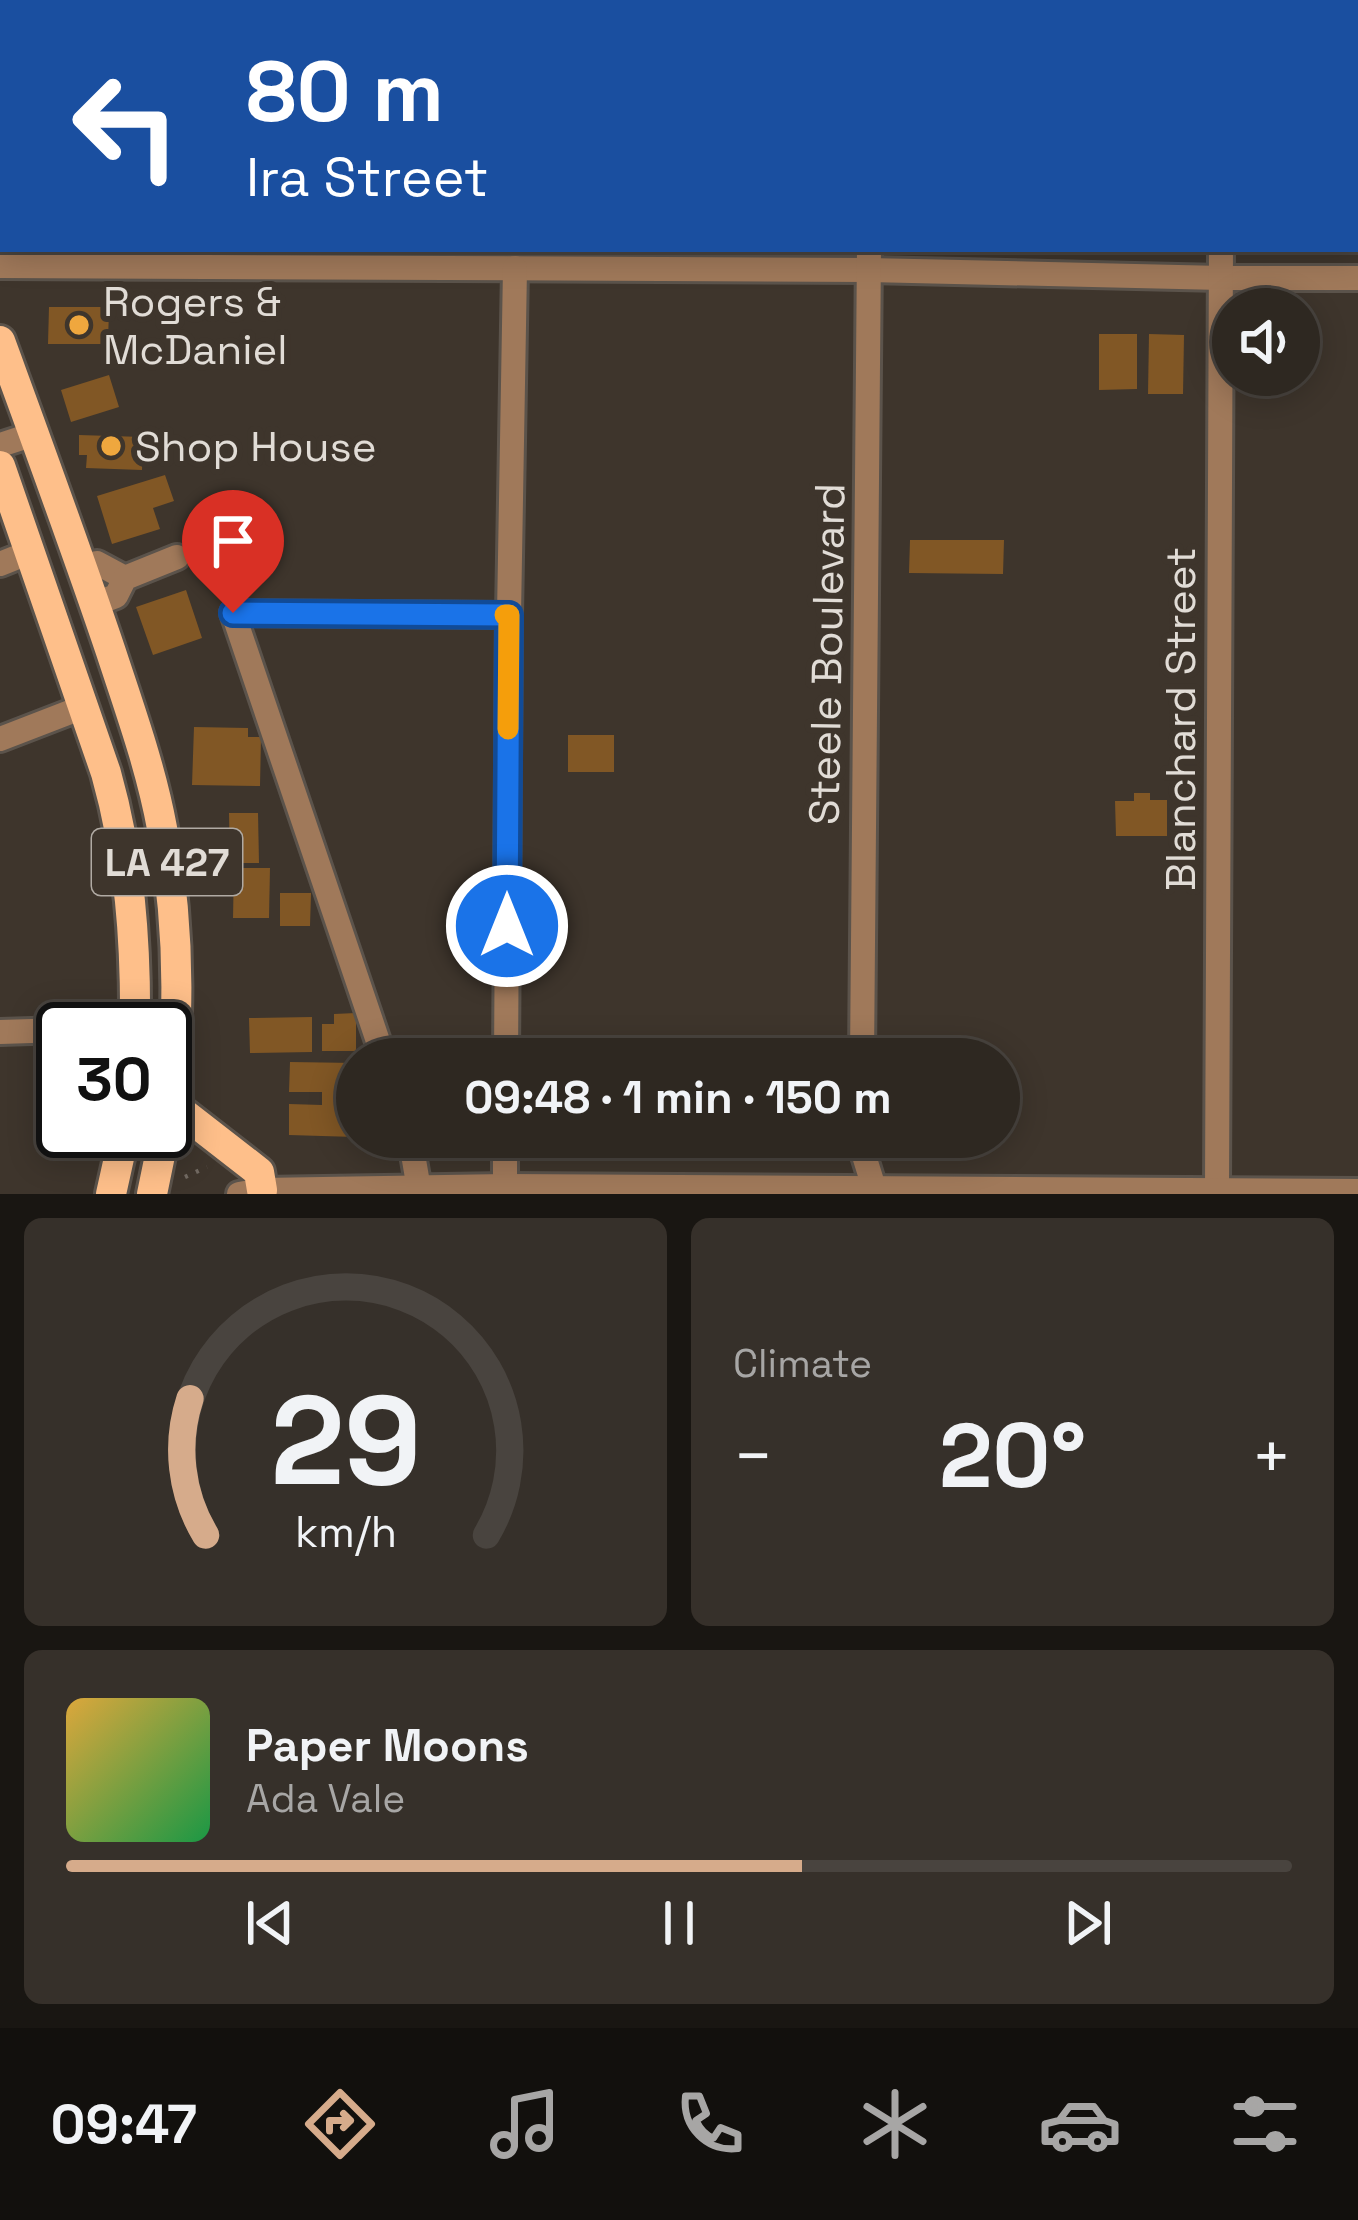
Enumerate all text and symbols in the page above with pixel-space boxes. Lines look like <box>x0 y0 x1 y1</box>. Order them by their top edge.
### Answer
text: 80 m <box>246 38 444 146</box>
icon: left <box>48 48 204 204</box>
text: Ira Street <box>246 143 489 212</box>
place label: Rogers & McDaniel <box>103 275 288 376</box>
map controls <box>1212 288 1320 396</box>
button: sound <box>1212 288 1320 396</box>
marker: Rogers & McDaniel <box>66 312 92 338</box>
place label: Shop House <box>135 420 377 473</box>
marker: Shop House <box>98 433 124 459</box>
street label: Steele Boulevard <box>798 483 856 825</box>
pin <box>182 490 284 613</box>
icon: arrive <box>200 508 266 574</box>
street label: Blanchard Street <box>1154 547 1207 891</box>
road number: LA 427 <box>92 829 242 895</box>
position arrow <box>444 863 570 989</box>
speed limit sign: 30 <box>36 1002 192 1158</box>
text: 09:48 · 1 min · 150 m <box>464 1069 892 1126</box>
text: Climate <box>733 1339 872 1388</box>
text: 29 <box>270 1361 421 1520</box>
text: 20° <box>939 1398 1086 1513</box>
text: − <box>733 1414 774 1498</box>
text: + <box>1251 1414 1292 1498</box>
text: km/h <box>294 1505 397 1560</box>
text: Paper Moons <box>246 1717 529 1774</box>
text: Ada Vale <box>246 1774 405 1823</box>
icon: previous <box>237 1890 303 1956</box>
icon: pause <box>646 1890 712 1956</box>
icon: next <box>1055 1890 1121 1956</box>
icon: directions <box>298 2082 382 2166</box>
icon: music <box>483 2082 567 2166</box>
icon: phone <box>668 2082 752 2166</box>
icon: climate <box>853 2082 937 2166</box>
icon: car <box>1038 2082 1122 2166</box>
icon: filters <box>1223 2082 1307 2166</box>
text: 09:47 <box>51 2090 197 2159</box>

